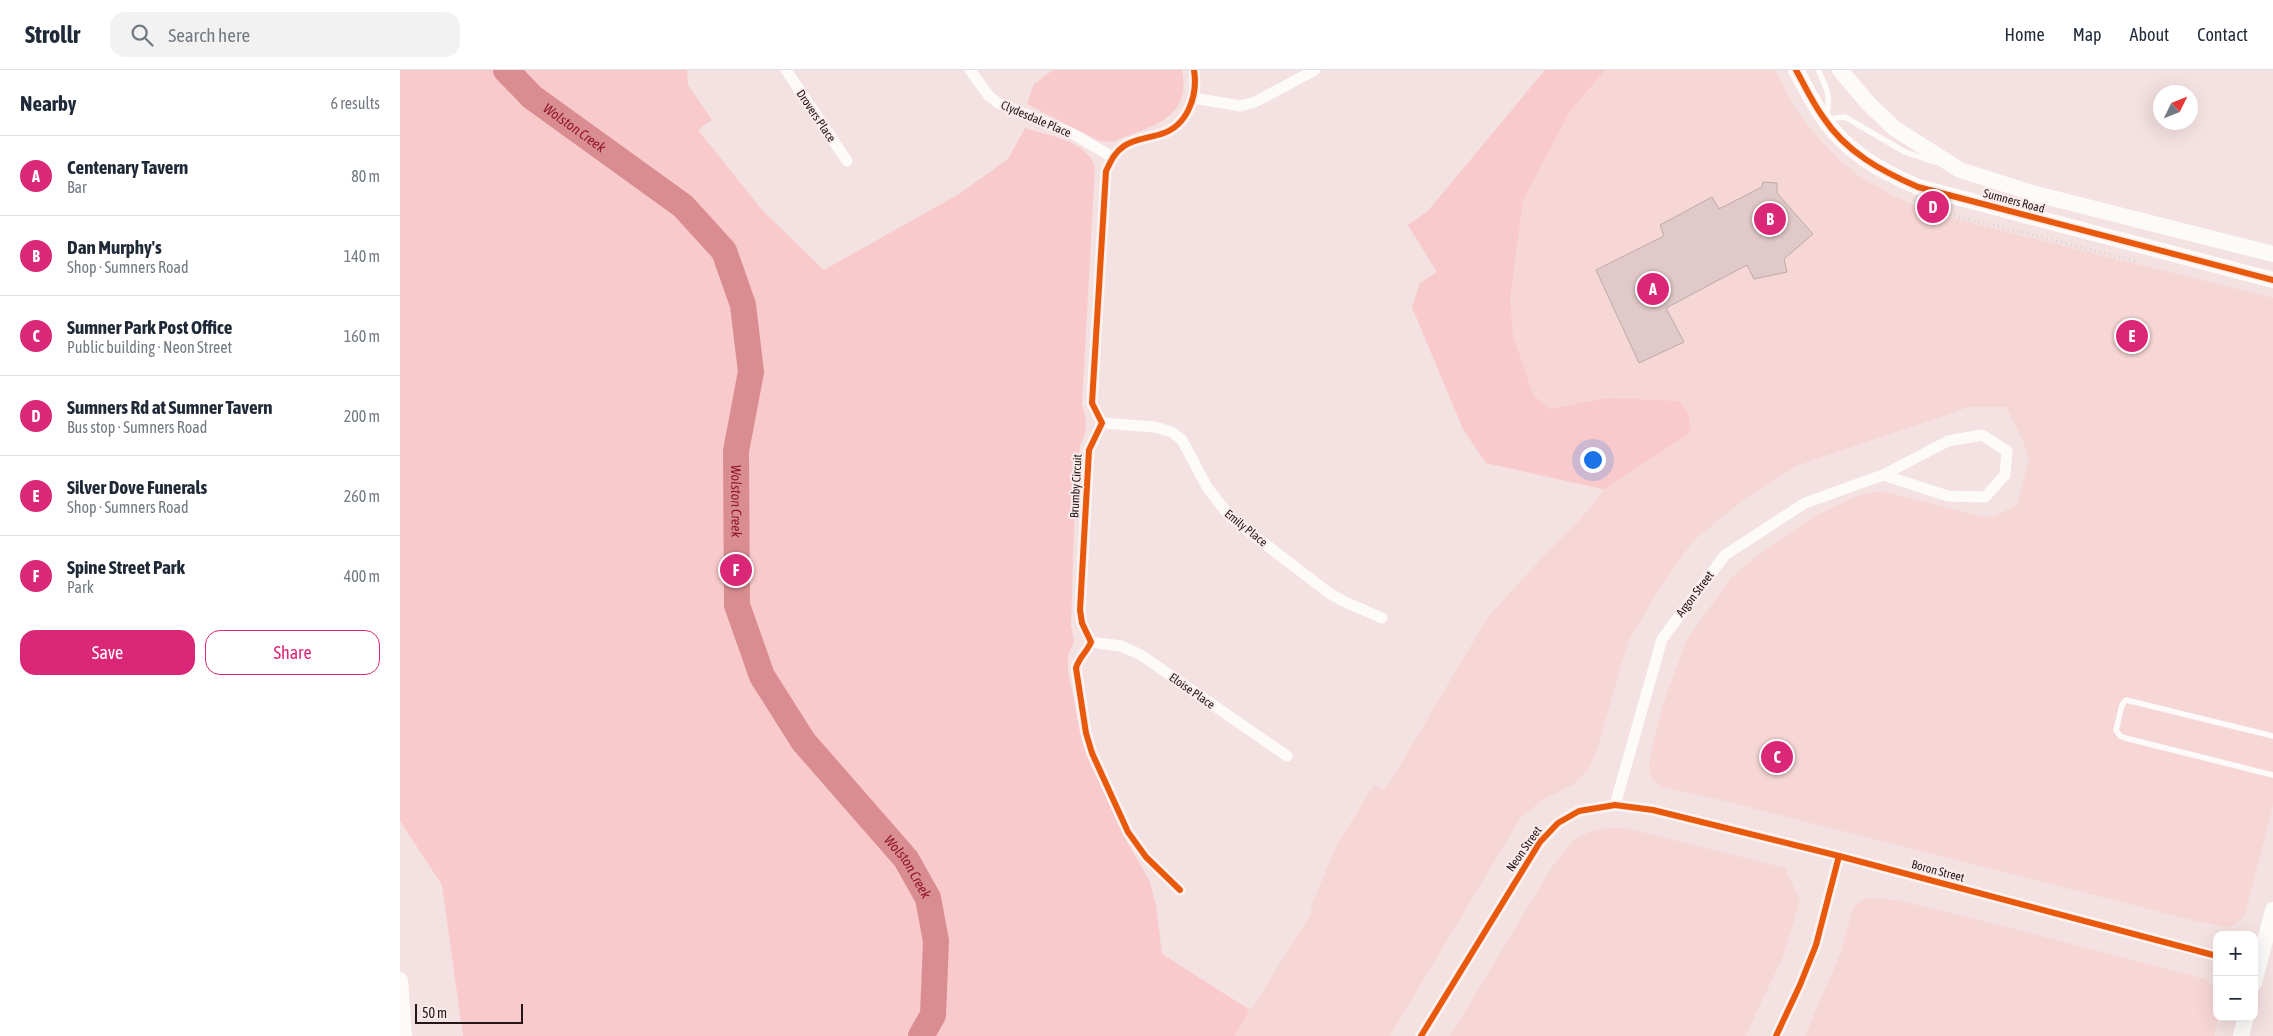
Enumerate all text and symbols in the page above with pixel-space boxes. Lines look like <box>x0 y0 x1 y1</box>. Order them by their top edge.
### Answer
search box <box>110 12 460 57</box>
text: Strollr <box>25 21 80 48</box>
icon: search <box>128 21 156 49</box>
text: Search here <box>168 24 250 46</box>
text: Home <box>2005 24 2045 45</box>
text: Map <box>2073 24 2102 45</box>
text: About <box>2130 24 2169 45</box>
text: Contact <box>2197 24 2248 45</box>
north arrow <box>2153 85 2198 130</box>
street label: Drovers Place <box>793 87 839 145</box>
text: Nearby <box>20 91 76 115</box>
text: 6 results <box>330 94 380 112</box>
street label: Clydesdale Place <box>999 98 1073 140</box>
water label: Wolston Creek <box>540 100 609 156</box>
text: Centenary Tavern <box>67 156 188 178</box>
text: A <box>32 167 40 185</box>
text: 80 m <box>351 167 380 185</box>
text: Bar <box>67 178 87 196</box>
street label: Sumners Road <box>1982 186 2046 216</box>
pin: D <box>1917 188 1949 226</box>
pin: B <box>1754 200 1786 238</box>
text: Dan Murphy's <box>67 236 162 258</box>
text: B <box>32 247 40 265</box>
text: 140 m <box>344 247 380 265</box>
text: Shop · Sumners Road <box>67 258 189 276</box>
pin: A <box>1637 270 1669 308</box>
text: Sumner Park Post Office <box>67 316 232 338</box>
pin: E <box>2116 317 2148 355</box>
text: C <box>32 327 40 345</box>
text: 160 m <box>344 327 380 345</box>
text: Public building · Neon Street <box>67 338 232 356</box>
text: Sumners Rd at Sumner Tavern <box>67 396 272 418</box>
text: D <box>32 407 40 425</box>
text: 200 m <box>344 407 380 425</box>
text: Bus stop · Sumners Road <box>67 418 207 436</box>
your location <box>1580 447 1606 473</box>
street label: Brumby Circuit <box>1067 453 1085 518</box>
water label: Wolston Creek <box>728 465 745 539</box>
text: Silver Dove Funerals <box>67 476 207 498</box>
text: E <box>33 487 39 505</box>
text: 260 m <box>344 487 380 505</box>
text: Shop · Sumners Road <box>67 498 189 516</box>
street label: Emily Place <box>1222 507 1270 549</box>
pin: F <box>720 551 752 589</box>
text: Spine Street Park <box>67 556 185 578</box>
text: F <box>33 567 39 585</box>
text: 400 m <box>344 567 380 585</box>
street label: Argon Street <box>1673 568 1717 620</box>
text: Park <box>67 578 94 596</box>
button: Save <box>20 630 195 675</box>
button: Share <box>205 630 380 675</box>
street label: Eloise Place <box>1167 670 1217 712</box>
pin: C <box>1761 738 1793 776</box>
street label: Neon Street <box>1503 823 1545 874</box>
water label: Wolston Creek <box>881 832 935 902</box>
street label: Boron Street <box>1910 857 1967 885</box>
map controls <box>2213 931 2258 1021</box>
button: + <box>2213 931 2258 976</box>
button: − <box>2213 976 2258 1021</box>
scale bar <box>415 1001 522 1024</box>
text: 50 m <box>422 1005 447 1021</box>

